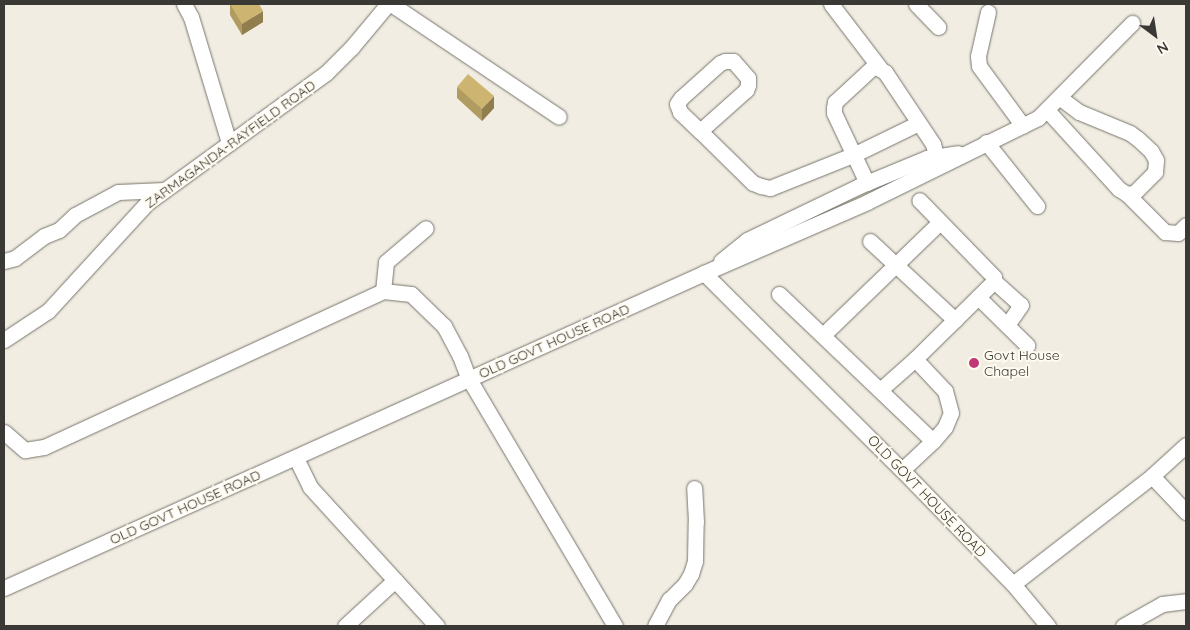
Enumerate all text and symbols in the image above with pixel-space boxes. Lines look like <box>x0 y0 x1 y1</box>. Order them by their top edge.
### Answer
north arrow <box>1130 10 1180 60</box>
text: N <box>1154 37 1172 58</box>
street label: ZARMAGANDA-RAYFIELD ROAD <box>141 76 319 212</box>
street label: OLD GOVT HOUSE ROAD <box>476 300 632 382</box>
place label: Govt House Chapel <box>984 347 1060 380</box>
marker: Govt House Chapel <box>968 357 980 369</box>
street label: OLD GOVT HOUSE ROAD <box>864 431 990 561</box>
street label: OLD GOVT HOUSE ROAD <box>107 466 263 548</box>

